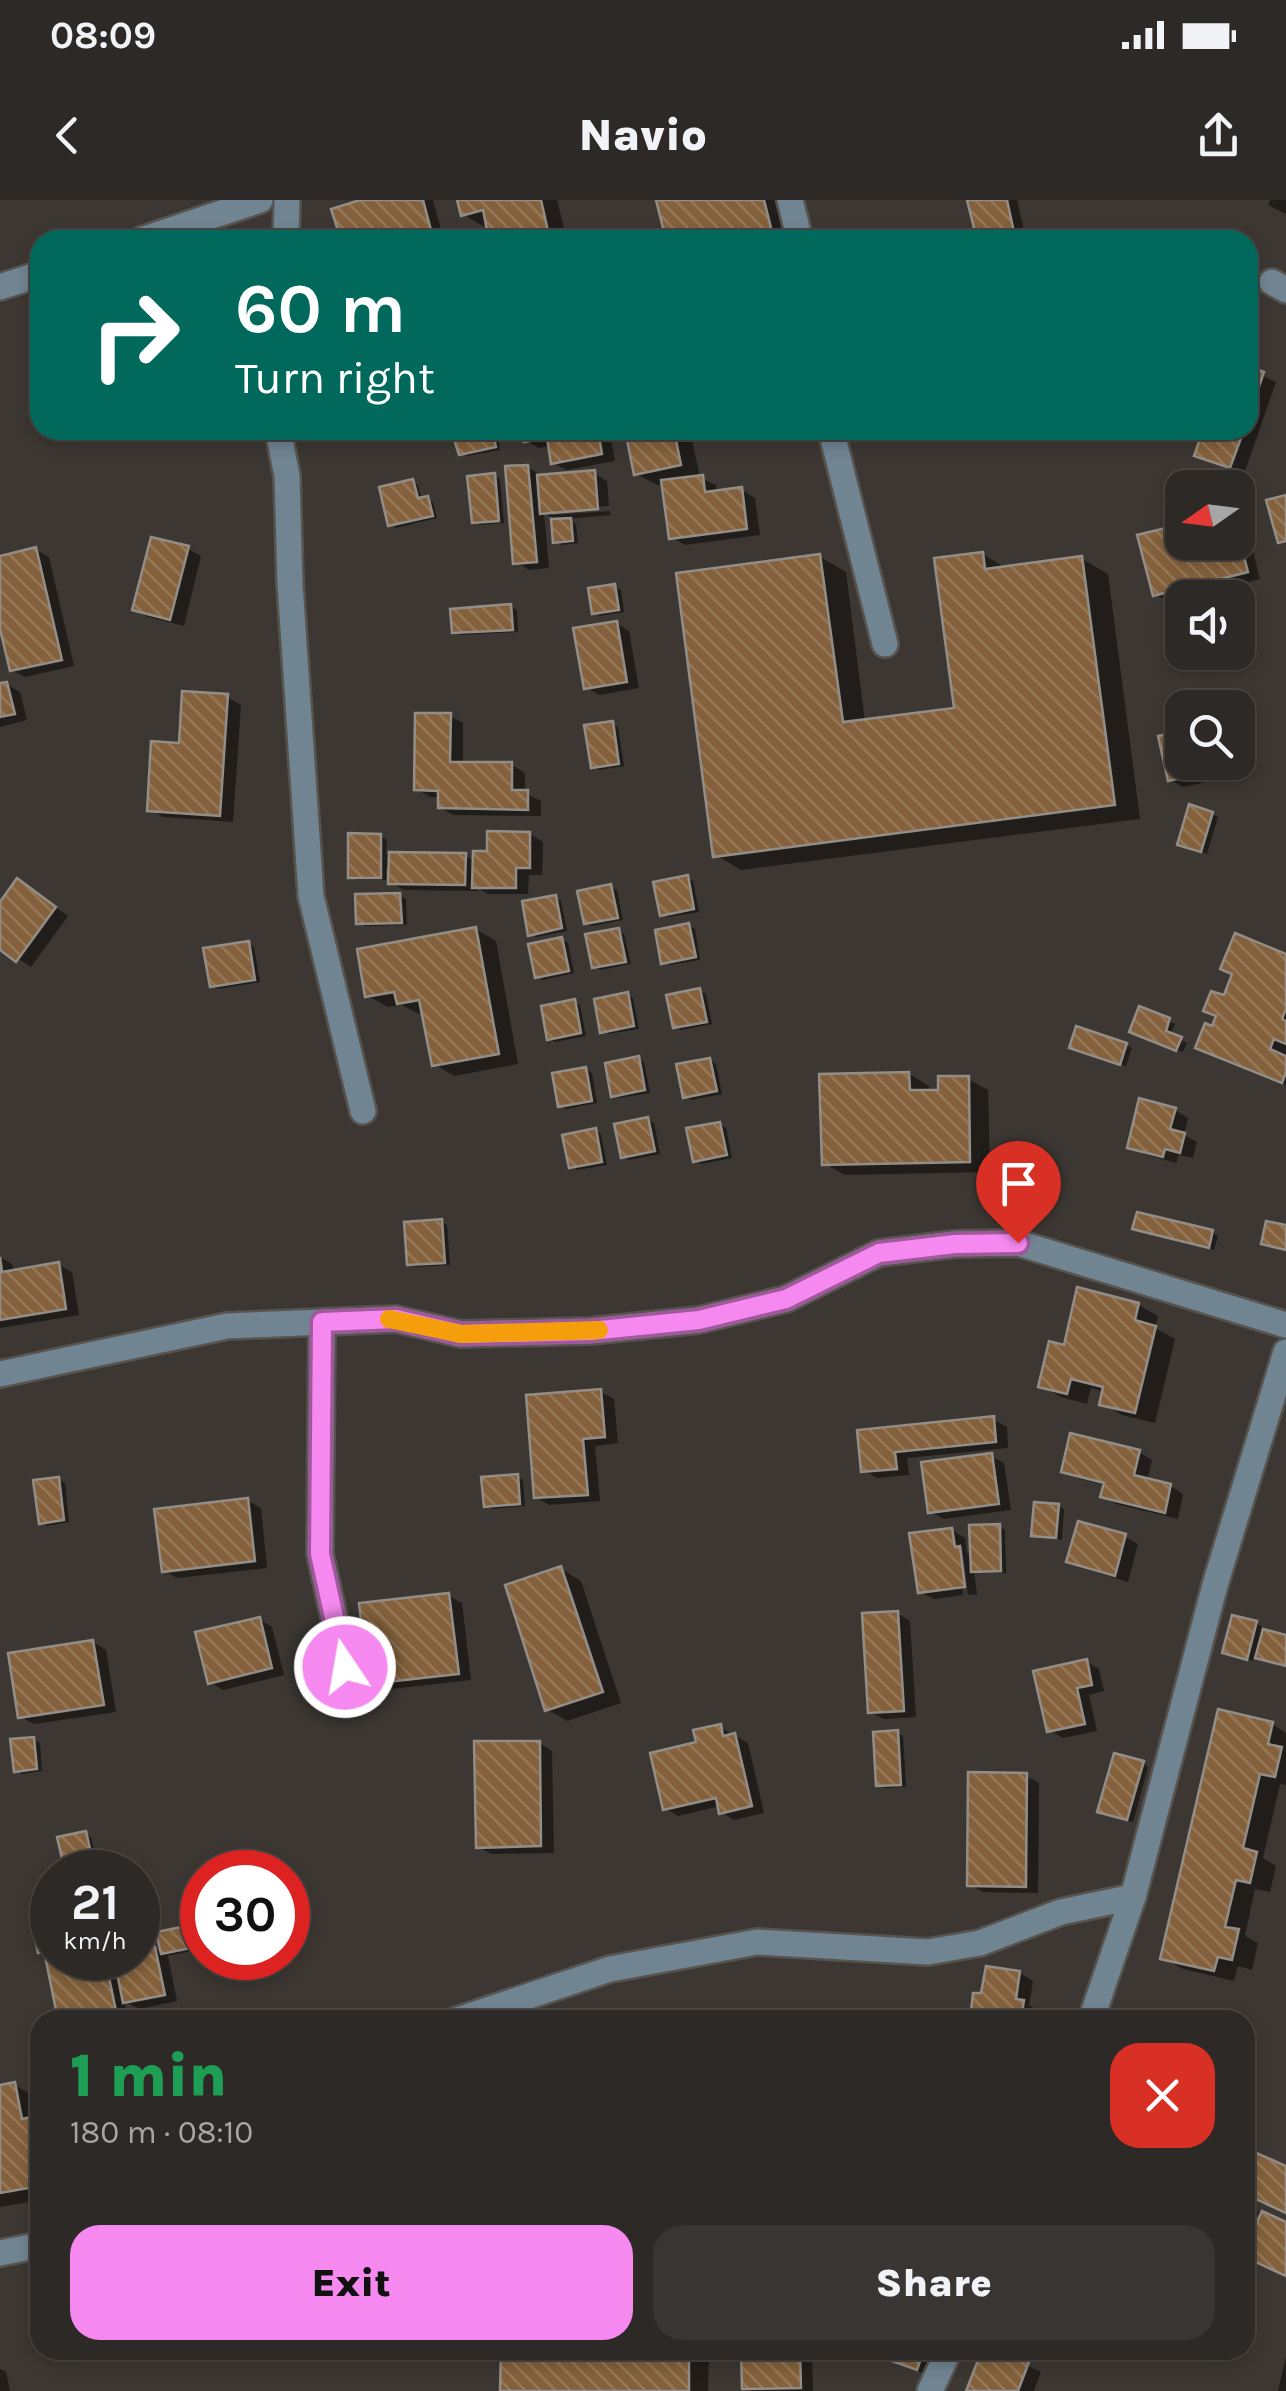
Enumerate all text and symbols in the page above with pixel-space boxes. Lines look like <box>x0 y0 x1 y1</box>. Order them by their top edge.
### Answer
text: 08:09 <box>50 13 156 58</box>
icon: back <box>40 108 95 163</box>
icon: share <box>1191 108 1246 163</box>
text: Navio <box>579 109 707 161</box>
text: 60 m <box>235 268 406 350</box>
icon: right <box>70 270 200 400</box>
text: Turn right <box>235 352 435 404</box>
north arrow <box>1165 470 1255 560</box>
map controls <box>1165 470 1255 780</box>
button: sound <box>1165 580 1255 670</box>
button: search <box>1165 690 1255 780</box>
pin <box>976 1141 1061 1244</box>
icon: arrive <box>991 1156 1046 1211</box>
position arrow <box>293 1615 397 1719</box>
speed limit sign: 30 <box>180 1850 310 1980</box>
text: 21 <box>71 1873 119 1932</box>
text: km/h <box>63 1926 127 1955</box>
text: 1 min <box>70 2041 227 2111</box>
button: close <box>1110 2043 1215 2148</box>
text: 180 m · 08:10 <box>70 2114 253 2151</box>
button: Exit <box>70 2225 633 2340</box>
button: Share <box>653 2225 1215 2340</box>

